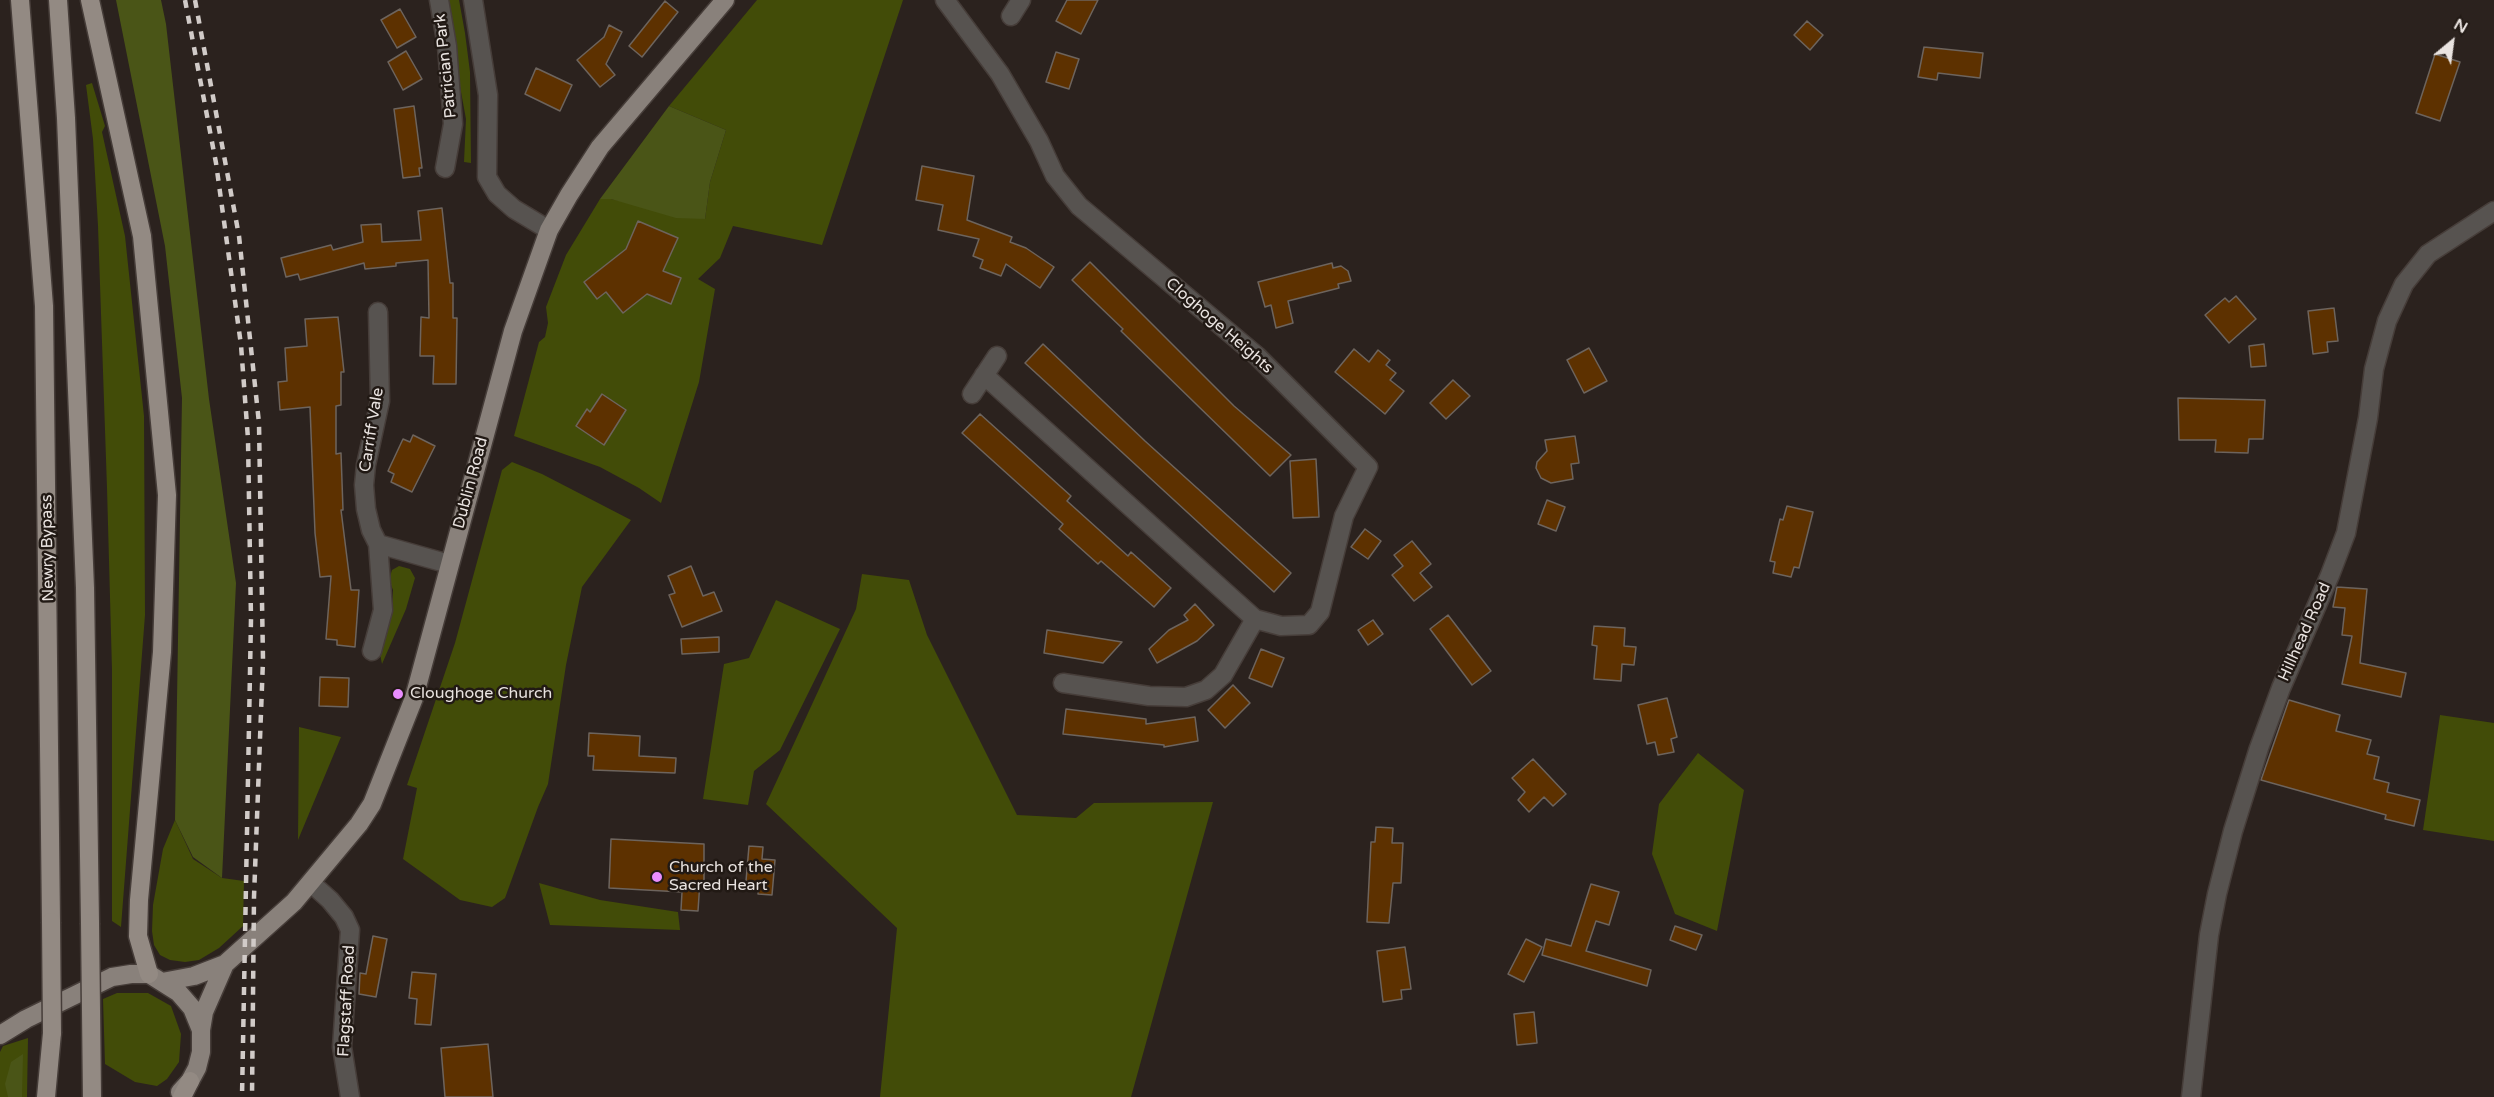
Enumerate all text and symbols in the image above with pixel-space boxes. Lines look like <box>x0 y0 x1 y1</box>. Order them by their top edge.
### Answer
north arrow <box>2422 12 2482 72</box>
street label: Patrician Park <box>431 13 461 119</box>
text: N <box>2450 14 2471 38</box>
street label: Cloghoge Heights <box>1161 274 1277 378</box>
street label: Carriff Vale <box>356 386 388 474</box>
street label: Dublin Road <box>450 435 492 531</box>
street label: Newry Bypass <box>37 494 59 602</box>
street label: Hillhead Road <box>2275 580 2335 684</box>
place label: Cloughoge Church <box>410 684 552 704</box>
marker: Cloughoge Church <box>391 687 405 701</box>
place label: Church of the Sacred Heart <box>669 858 773 896</box>
marker: Church of the Sacred Heart <box>650 870 664 884</box>
street label: Flagstaff Road <box>334 945 360 1057</box>

